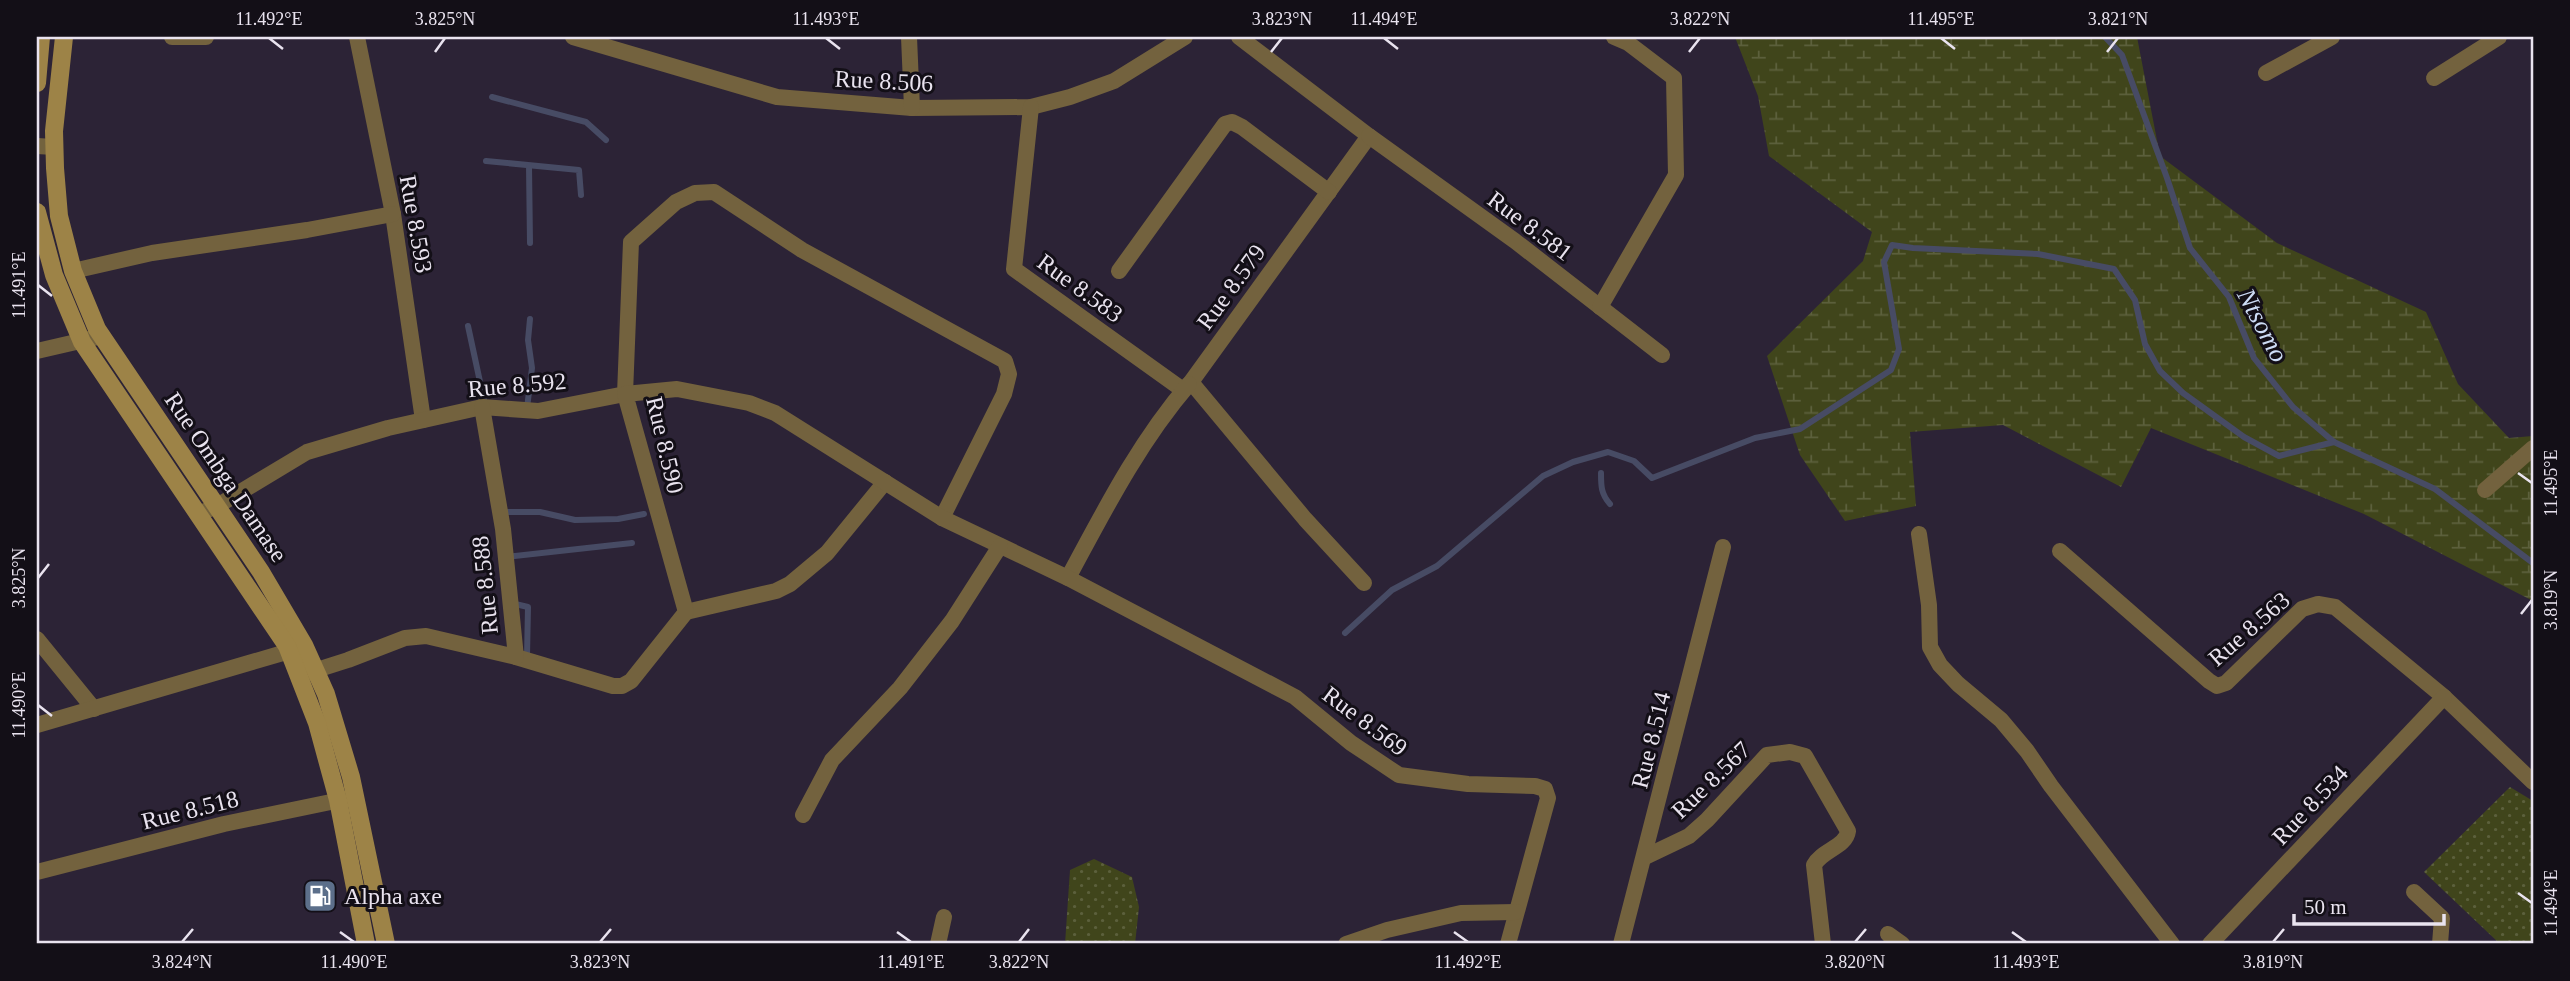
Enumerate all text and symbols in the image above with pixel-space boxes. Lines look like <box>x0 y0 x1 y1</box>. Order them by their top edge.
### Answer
text: 11.492°E <box>235 9 303 29</box>
text: 3.825°N <box>415 9 475 29</box>
text: 11.493°E <box>792 9 860 29</box>
text: 3.823°N <box>1252 9 1312 29</box>
text: 11.494°E <box>1350 9 1418 29</box>
text: 3.822°N <box>1670 9 1730 29</box>
text: 11.495°E <box>1907 9 1975 29</box>
text: 3.821°N <box>2088 9 2148 29</box>
street label: Rue 8.506 <box>834 65 934 97</box>
street label: Rue 8.593 <box>395 173 437 275</box>
street label: Rue 8.581 <box>1483 186 1577 266</box>
street label: Rue 8.579 <box>1191 239 1271 335</box>
street label: Rue 8.583 <box>1032 248 1128 328</box>
text: 11.491°E <box>9 251 29 319</box>
water label: Ntsomo <box>2231 282 2294 367</box>
street label: Rue 8.592 <box>467 368 567 402</box>
street label: Rue Ombga Damase <box>160 387 292 567</box>
street label: Rue 8.590 <box>641 394 689 496</box>
text: 11.495°E <box>2541 449 2561 517</box>
street label: Rue 8.588 <box>467 535 503 635</box>
text: 3.825°N <box>9 548 29 608</box>
text: 3.819°N <box>2541 570 2561 630</box>
street label: Rue 8.563 <box>2203 587 2295 671</box>
text: 11.490°E <box>9 671 29 739</box>
street label: Rue 8.569 <box>1318 681 1412 761</box>
street label: Rue 8.514 <box>1626 689 1676 791</box>
street label: Rue 8.567 <box>1666 736 1756 824</box>
street label: Rue 8.534 <box>2267 760 2353 850</box>
street label: Rue 8.518 <box>139 785 241 835</box>
text: 11.494°E <box>2541 869 2561 937</box>
fuel station icon: Alpha axe <box>301 877 339 915</box>
place label: Alpha axe <box>344 883 442 909</box>
scale bar <box>2294 883 2444 927</box>
text: 50 m <box>2304 895 2347 919</box>
text: 3.824°N <box>152 952 212 972</box>
text: 11.490°E <box>320 952 388 972</box>
text: 3.823°N <box>570 952 630 972</box>
text: 11.491°E <box>877 952 945 972</box>
text: 3.822°N <box>989 952 1049 972</box>
text: 11.492°E <box>1434 952 1502 972</box>
text: 3.820°N <box>1825 952 1885 972</box>
text: 11.493°E <box>1992 952 2060 972</box>
text: 3.819°N <box>2243 952 2303 972</box>

